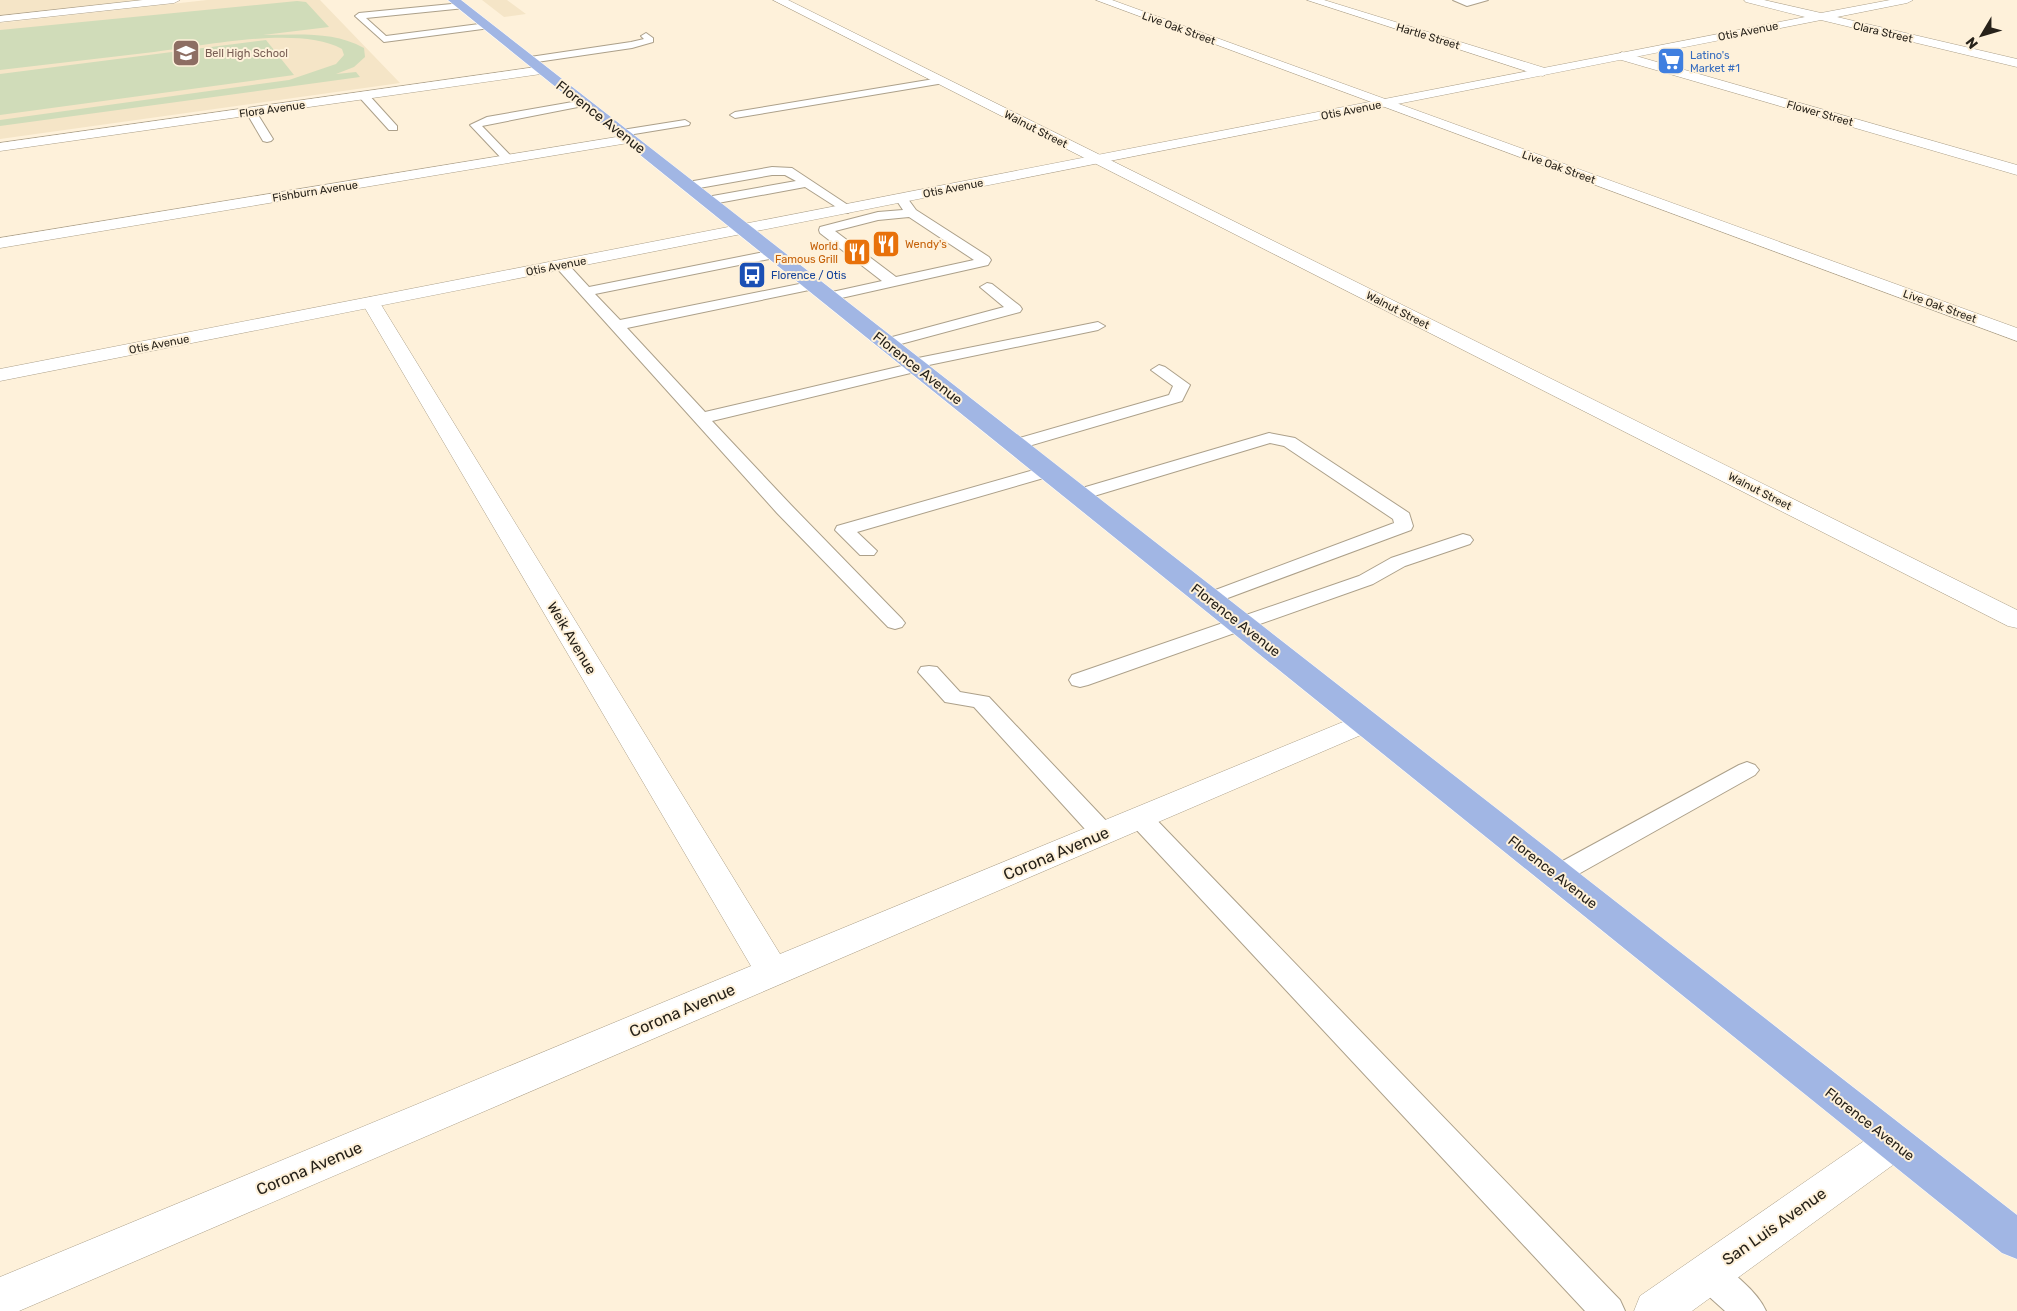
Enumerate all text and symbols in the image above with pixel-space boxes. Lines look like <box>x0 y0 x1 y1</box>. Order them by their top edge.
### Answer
street label: Live Oak Street <box>1140 9 1218 48</box>
north arrow <box>1957 10 2007 60</box>
street label: Otis Avenue <box>1717 19 1779 44</box>
street label: Clara Street <box>1852 19 1915 46</box>
street label: Hartle Street <box>1395 21 1462 53</box>
text: N <box>1962 33 1982 52</box>
school or university icon: Bell High School <box>171 38 201 68</box>
supermarket icon: Latino's Market #1 <box>1656 46 1686 76</box>
place label: Bell High School <box>205 47 288 60</box>
place label: Latino's Market #1 <box>1690 49 1740 75</box>
street label: Florence Avenue <box>553 77 649 158</box>
street label: Flora Avenue <box>238 98 306 121</box>
street label: Otis Avenue <box>1320 98 1382 123</box>
street label: Flower Street <box>1785 98 1855 129</box>
street label: Walnut Street <box>1002 108 1070 151</box>
street label: Live Oak Street <box>1520 148 1598 187</box>
street label: Otis Avenue <box>922 176 984 201</box>
street label: Fishburn Avenue <box>271 178 359 205</box>
restaurant icon: Wendy's <box>871 229 901 259</box>
restaurant icon: World Famous Grill <box>842 237 872 267</box>
place label: Wendy's <box>905 238 947 251</box>
place label: World Famous Grill <box>775 240 838 266</box>
street label: Otis Avenue <box>525 254 587 279</box>
bus stop icon: Florence / Otis <box>737 260 767 290</box>
place label: Florence / Otis <box>771 269 847 282</box>
street label: Live Oak Street <box>1901 287 1979 326</box>
street label: Walnut Street <box>1364 289 1432 332</box>
street label: Florence Avenue <box>870 328 966 409</box>
street label: Otis Avenue <box>128 332 190 357</box>
street label: Walnut Street <box>1726 470 1794 513</box>
street label: Florence Avenue <box>1188 580 1284 661</box>
street label: Weik Avenue <box>543 599 600 678</box>
street label: Corona Avenue <box>1000 823 1112 884</box>
street label: Florence Avenue <box>1505 832 1601 913</box>
street label: Corona Avenue <box>626 980 738 1041</box>
street label: Florence Avenue <box>1822 1084 1918 1165</box>
street label: Corona Avenue <box>253 1138 365 1199</box>
street label: San Luis Avenue <box>1719 1184 1830 1269</box>

